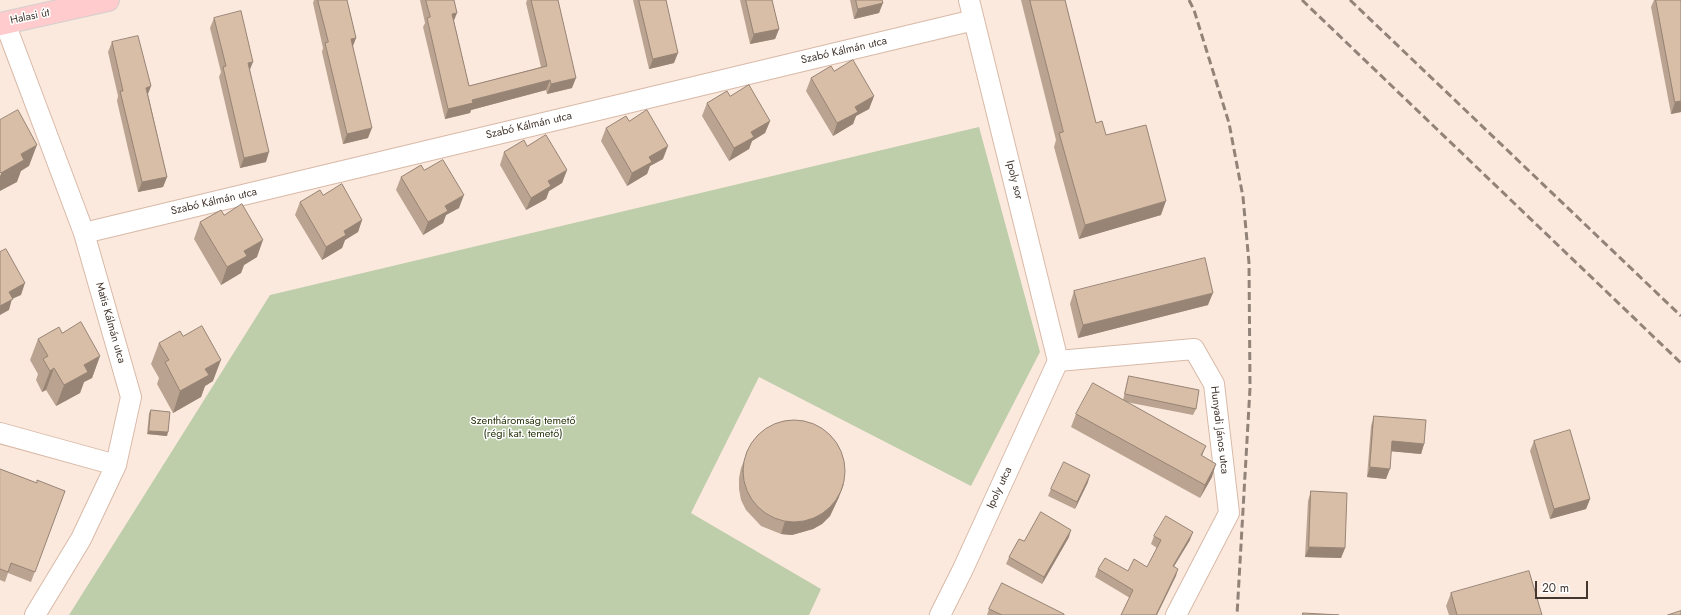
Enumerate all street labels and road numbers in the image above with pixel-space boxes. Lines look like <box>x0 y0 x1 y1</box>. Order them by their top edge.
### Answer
street label: Halasi út <box>9 6 51 28</box>
street label: Szabó Kálmán utca <box>800 35 888 67</box>
street label: Szabó Kálmán utca <box>485 110 573 142</box>
street label: Ipoly sor <box>1003 159 1025 201</box>
street label: Szabó Kálmán utca <box>170 186 258 218</box>
street label: Matis Kálmán utca <box>92 281 128 365</box>
street label: Hunyadi János utca <box>1207 385 1231 475</box>
street label: Ipoly utca <box>985 465 1015 511</box>

